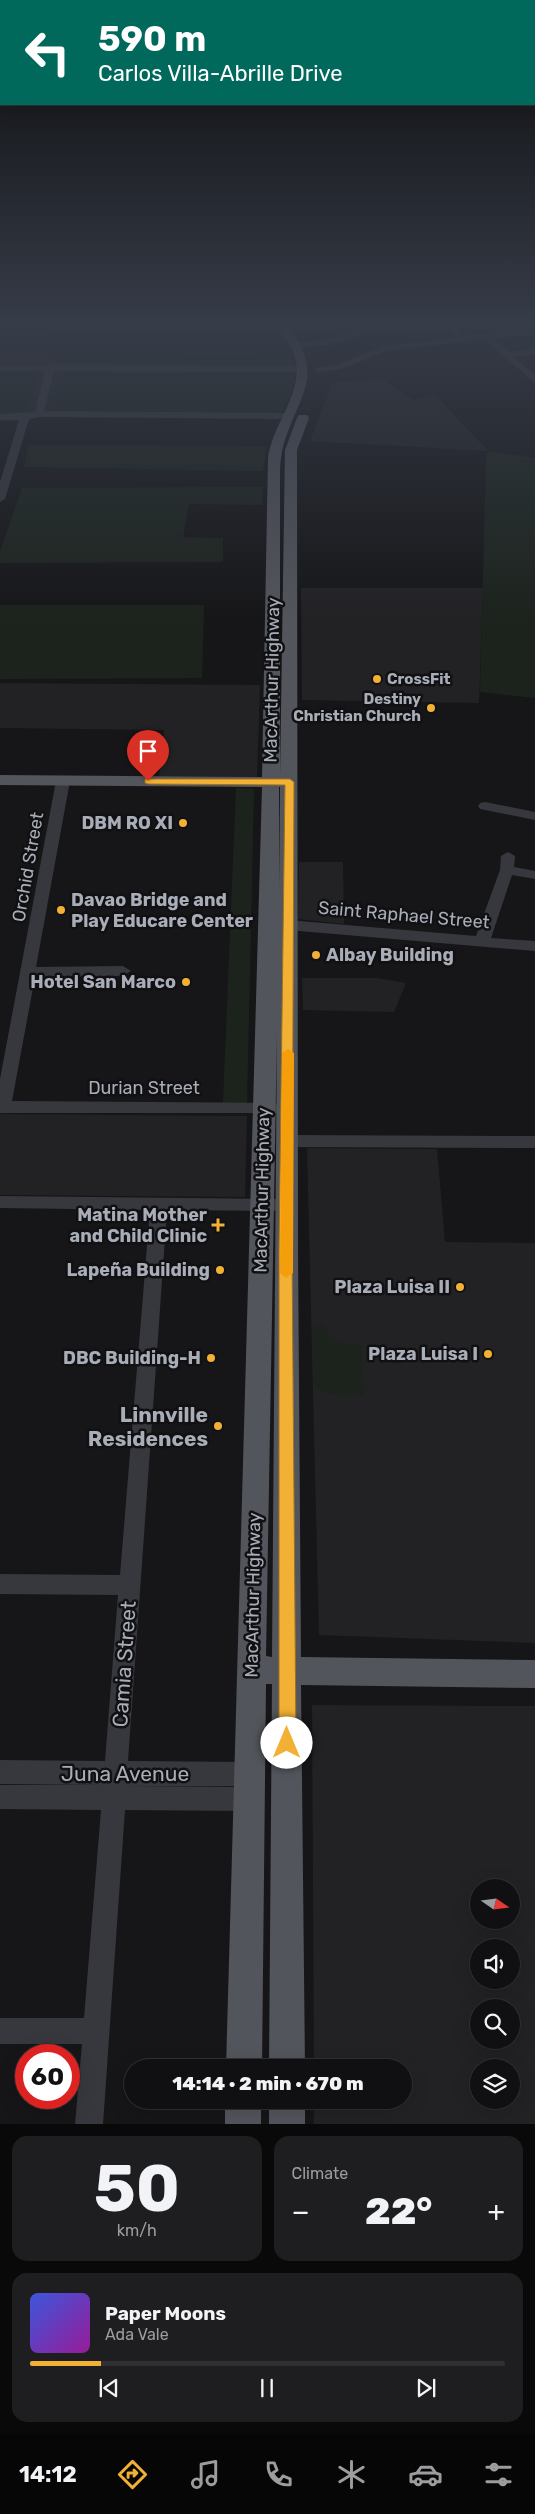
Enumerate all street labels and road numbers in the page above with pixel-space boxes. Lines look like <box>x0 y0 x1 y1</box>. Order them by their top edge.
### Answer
street label: MacArthur Highway <box>260 597 284 763</box>
street label: Orchid Street <box>8 810 48 924</box>
street label: Saint Raphael Street <box>317 897 491 933</box>
street label: Durian Street <box>88 1077 200 1099</box>
street label: MacArthur Highway <box>250 1107 274 1273</box>
street label: MacArthur Highway <box>241 1512 265 1678</box>
street label: Camia Street <box>107 1600 141 1728</box>
street label: Juna Avenue <box>61 1761 189 1786</box>

